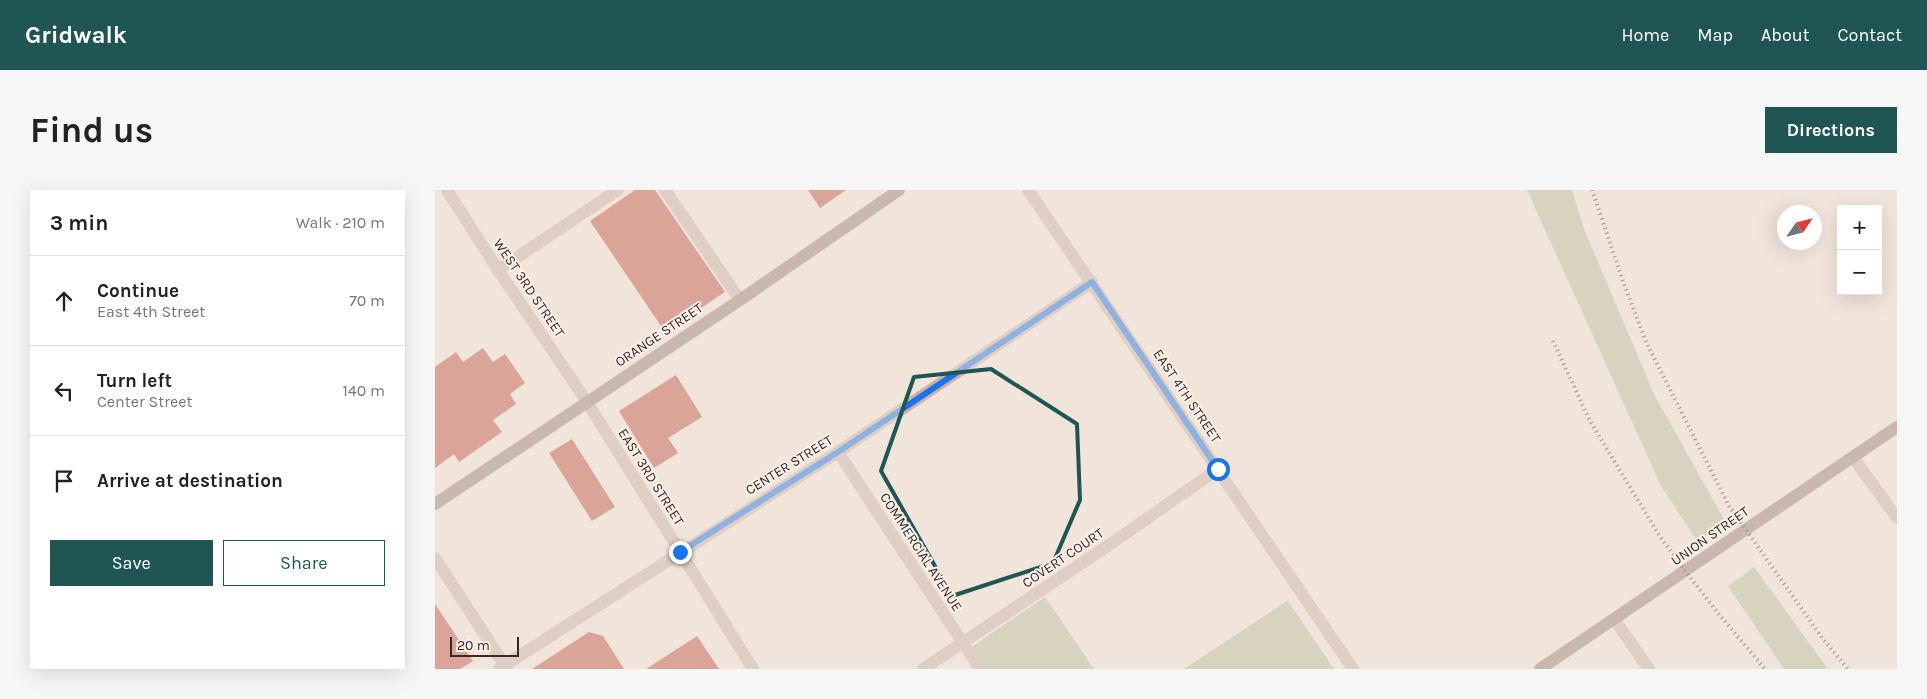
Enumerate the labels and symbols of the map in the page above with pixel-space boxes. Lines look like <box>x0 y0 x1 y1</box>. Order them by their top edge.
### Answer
north arrow <box>1777 205 1822 250</box>
street label: WEST 3RD STREET <box>490 235 568 341</box>
street label: ORANGE STREET <box>612 299 706 371</box>
street label: EAST 4TH STREET <box>1149 346 1225 446</box>
street label: EAST 3RD STREET <box>614 425 688 529</box>
street label: CENTER STREET <box>742 431 836 499</box>
route start <box>1207 458 1230 481</box>
street label: COMMERCIAL AVENUE <box>876 489 966 615</box>
street label: UNION STREET <box>1668 503 1752 569</box>
street label: COVERT COURT <box>1019 525 1107 591</box>
route end <box>669 541 692 564</box>
scale bar <box>450 634 519 657</box>

